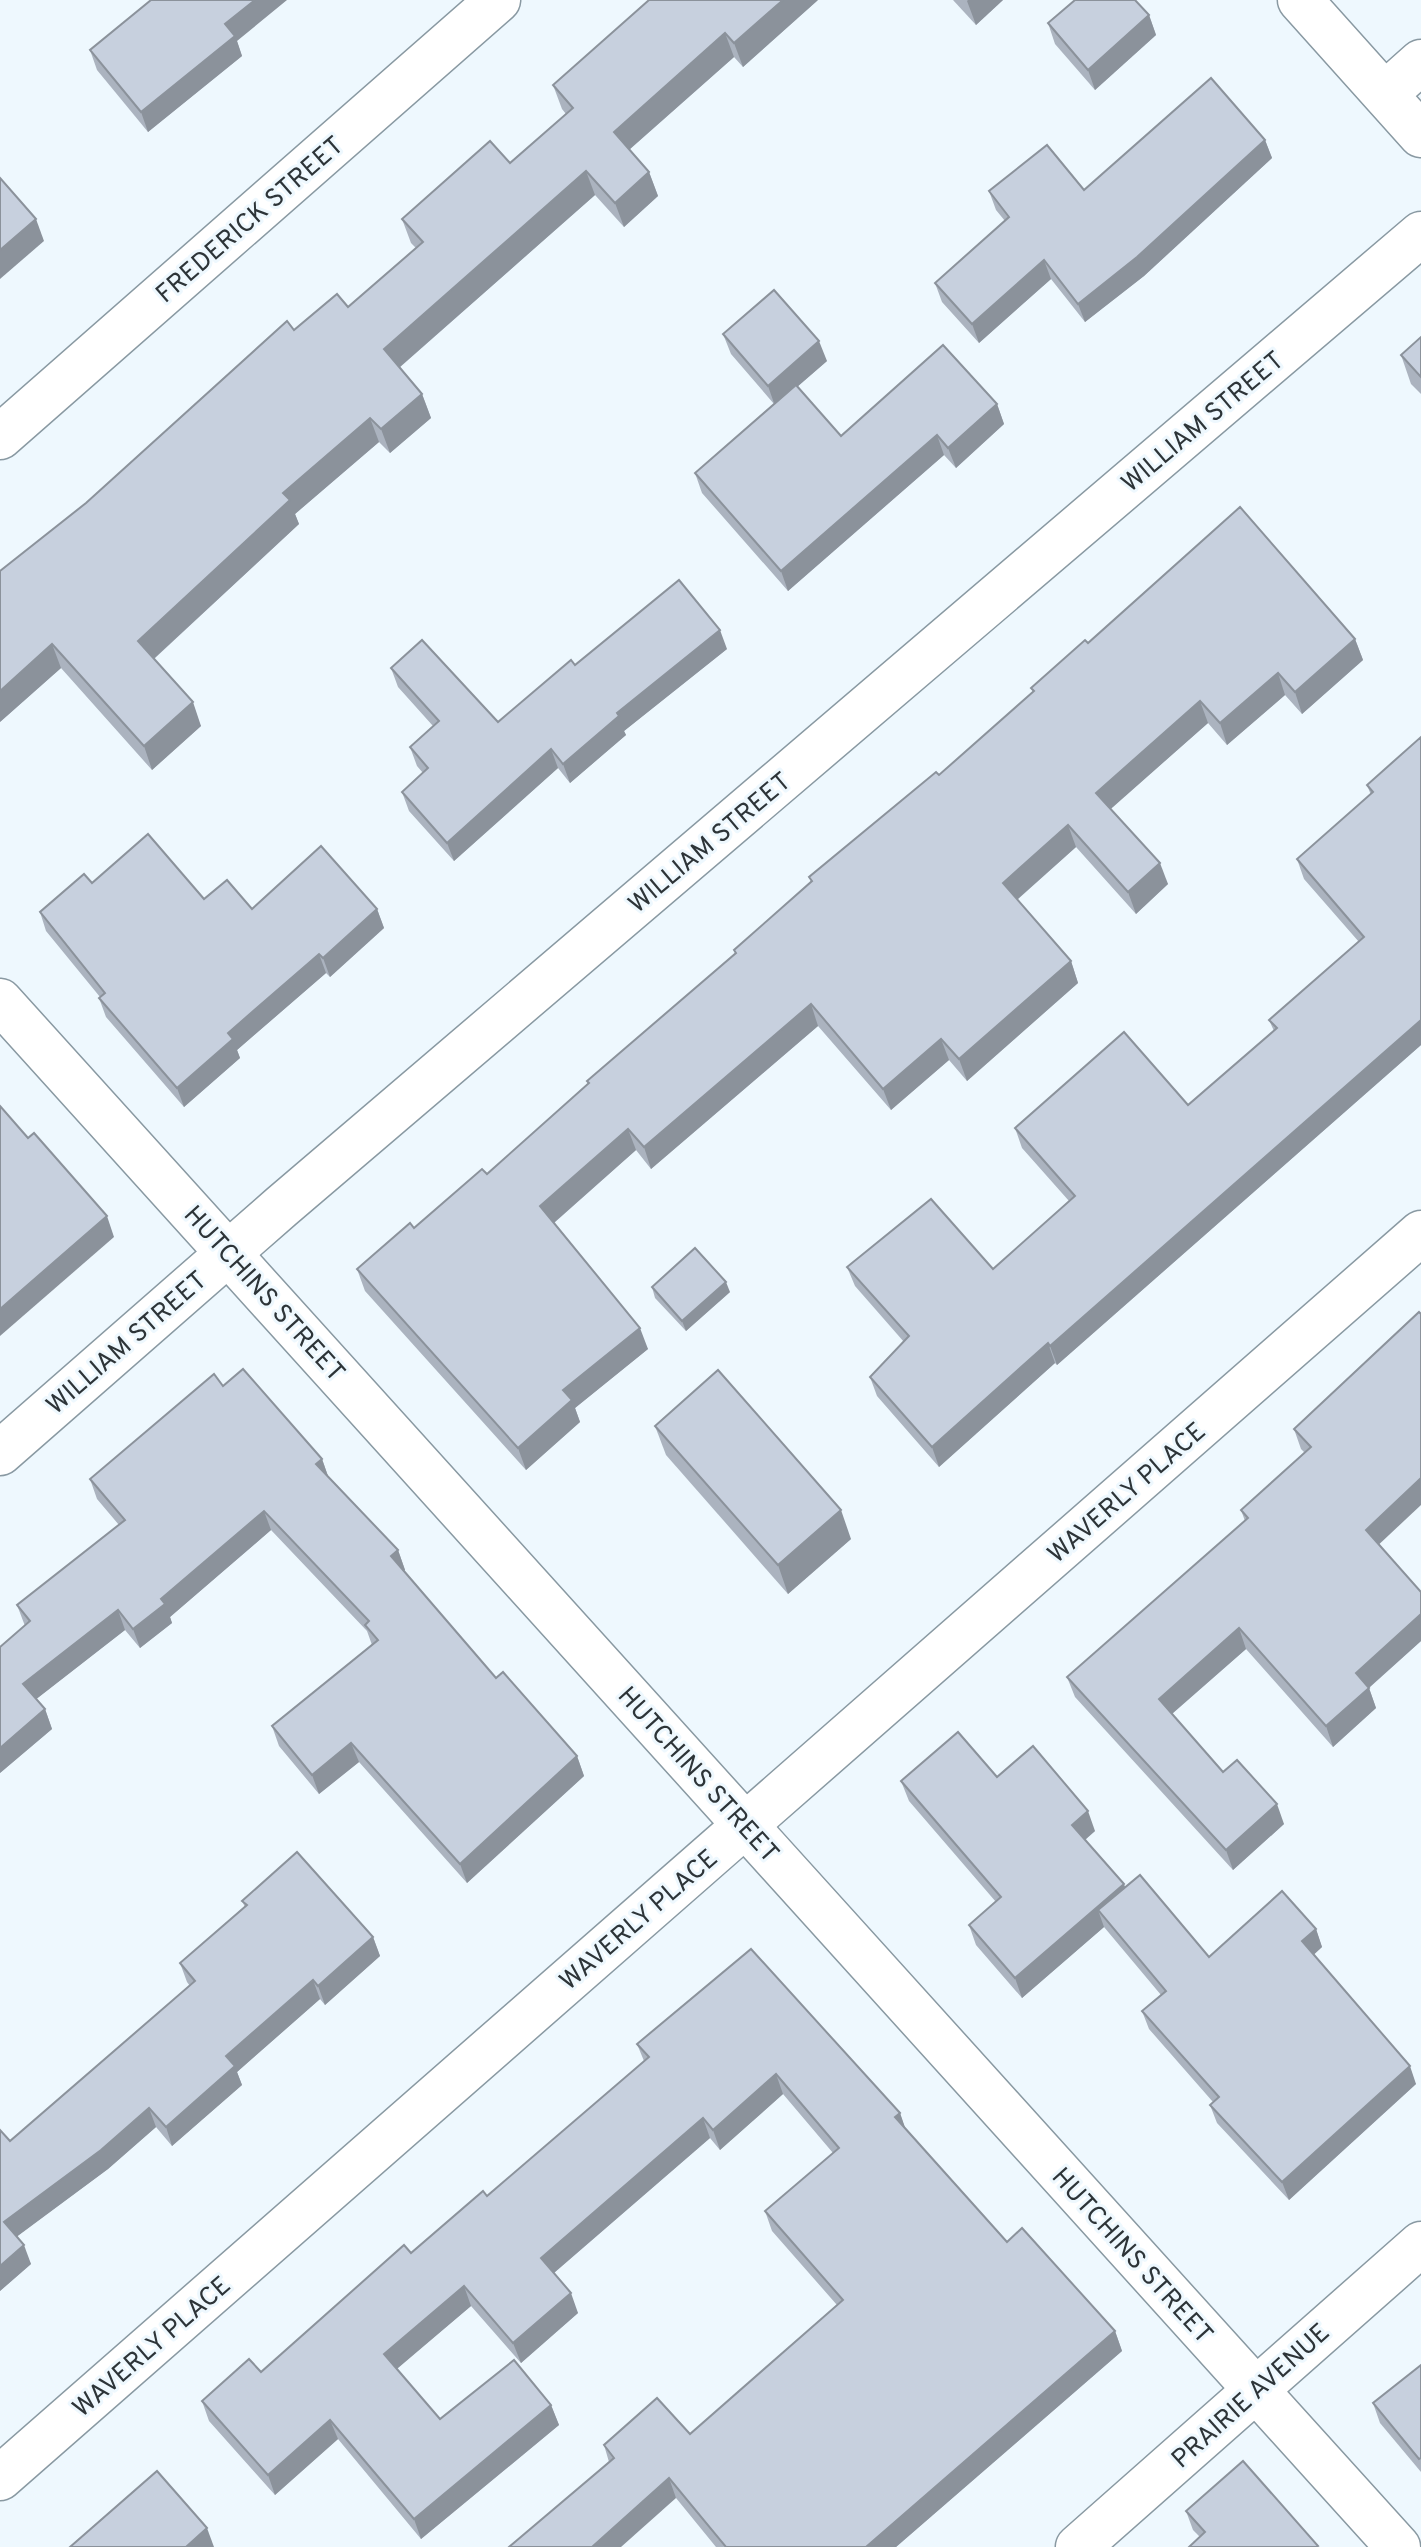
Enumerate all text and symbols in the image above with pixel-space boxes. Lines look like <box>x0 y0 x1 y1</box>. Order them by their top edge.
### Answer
street label: FREDERICK STREET <box>150 130 351 312</box>
street label: WILLIAM STREET <box>1115 345 1292 501</box>
street label: WILLIAM STREET <box>622 766 799 922</box>
street label: HUTCHINS STREET <box>175 1200 351 1390</box>
street label: WILLIAM STREET <box>40 1265 215 1423</box>
street label: WAVERLY PLACE <box>1042 1416 1214 1572</box>
street label: HUTCHINS STREET <box>609 1681 785 1871</box>
street label: WAVERLY PLACE <box>554 1843 726 1999</box>
street label: HUTCHINS STREET <box>1043 2162 1219 2352</box>
street label: WAVERLY PLACE <box>67 2270 239 2426</box>
street label: PRAIRIE AVENUE <box>1166 2317 1338 2477</box>

